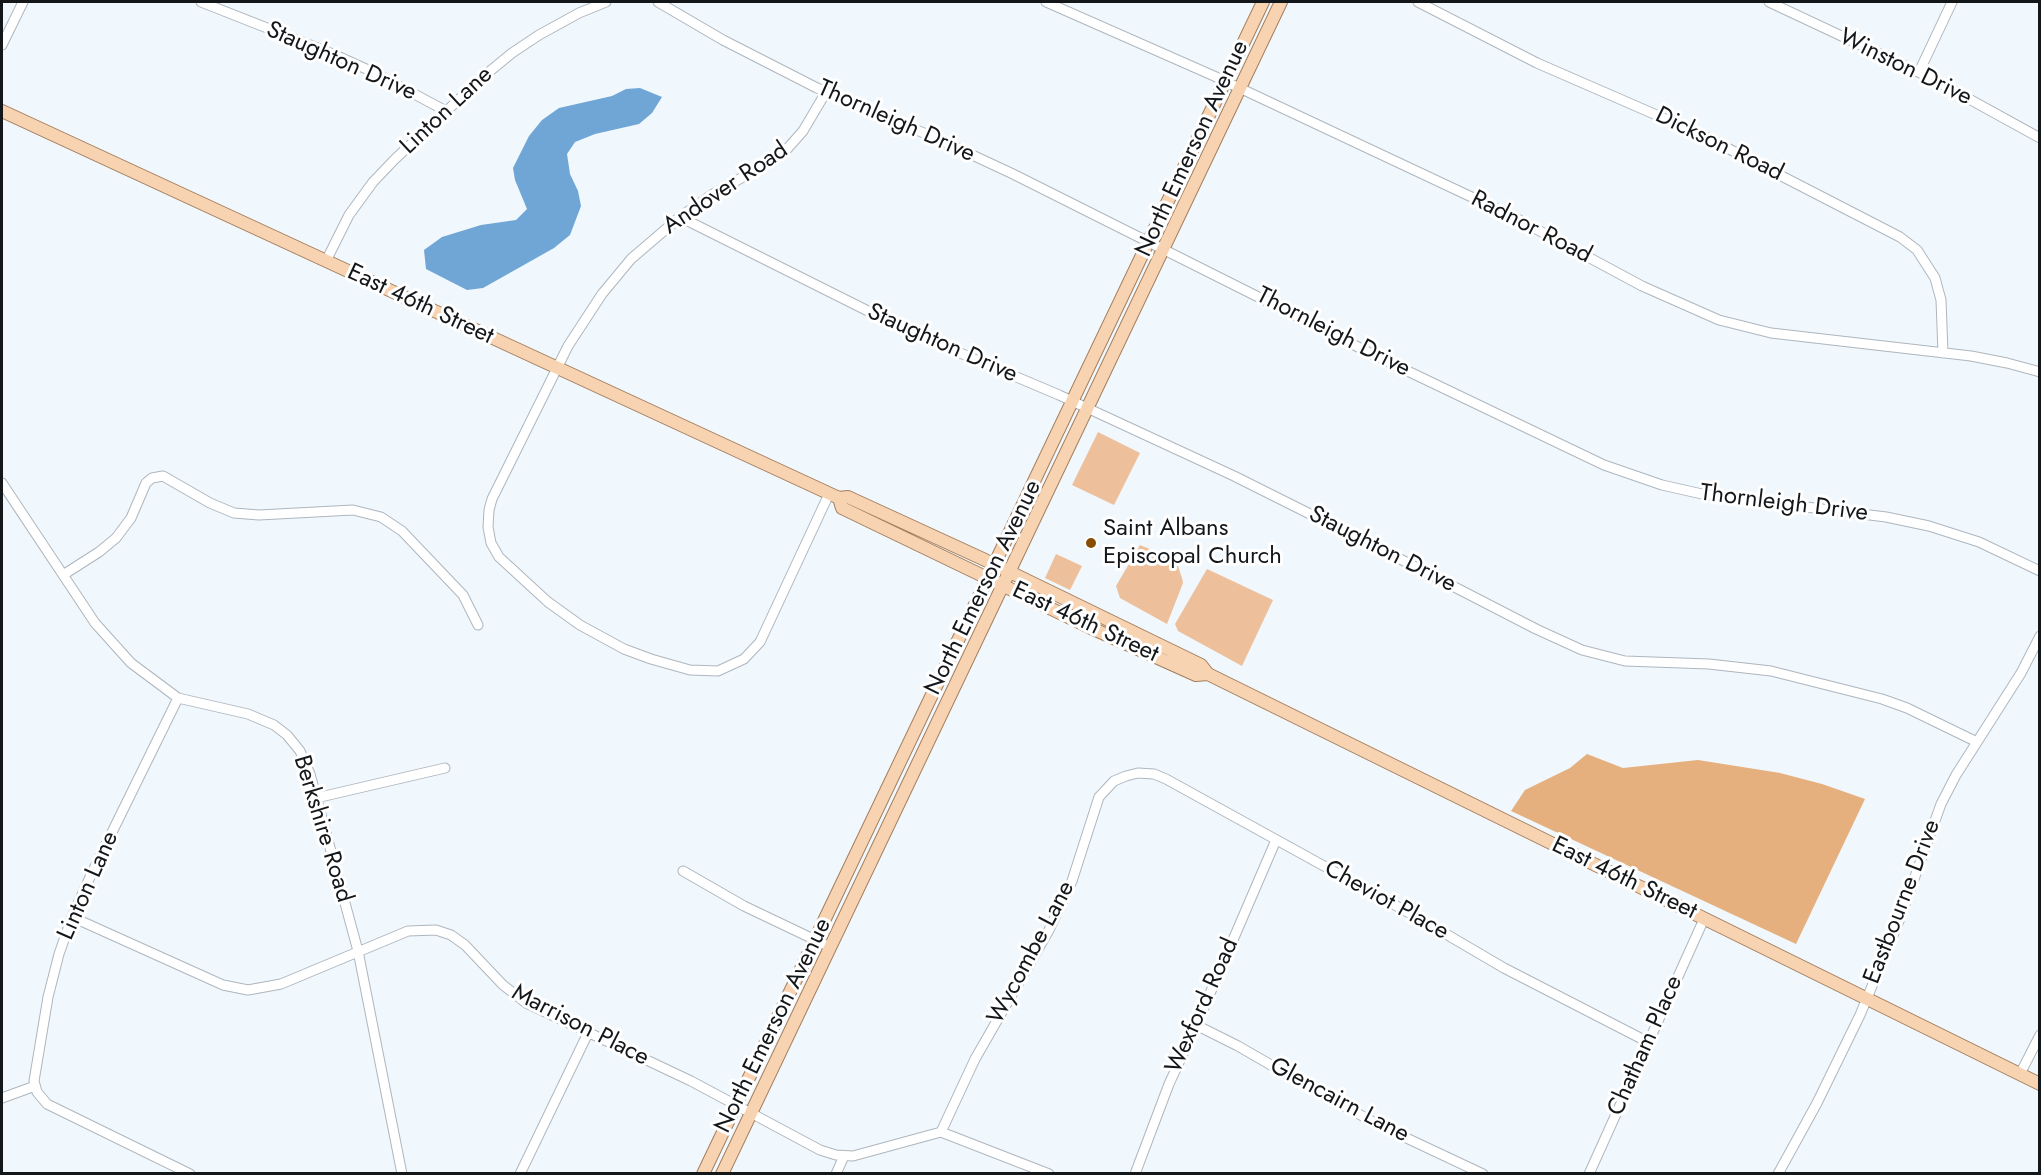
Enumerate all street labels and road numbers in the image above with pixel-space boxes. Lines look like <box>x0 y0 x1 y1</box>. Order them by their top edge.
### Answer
street label: Staughton Drive <box>261 16 421 108</box>
street label: Winston Drive <box>1834 23 1976 113</box>
street label: North Emerson Avenue <box>1130 36 1256 262</box>
street label: Linton Lane <box>395 61 499 161</box>
street label: Thornleigh Drive <box>813 75 979 169</box>
street label: Dickson Road <box>1650 102 1788 188</box>
street label: Andover Road <box>658 137 794 241</box>
street label: Radnor Road <box>1466 185 1596 271</box>
street label: East 46th Street <box>342 259 498 351</box>
street label: Thornleigh Drive <box>1251 282 1415 384</box>
street label: Staughton Drive <box>862 298 1022 390</box>
street label: North Emerson Avenue <box>919 476 1049 700</box>
street label: Thornleigh Drive <box>1699 479 1869 529</box>
street label: Staughton Drive <box>1304 501 1460 599</box>
street label: East 46th Street <box>1007 577 1163 669</box>
street label: Berkshire Road <box>286 752 358 906</box>
street label: Eastbourne Drive <box>1859 816 1947 988</box>
street label: Linton Lane <box>52 827 126 945</box>
street label: East 46th Street <box>1547 831 1701 927</box>
street label: Cheviot Place <box>1319 855 1453 947</box>
street label: Wycombe Lane <box>982 877 1082 1029</box>
street label: North Emerson Avenue <box>709 914 839 1138</box>
street label: Wexford Road <box>1160 934 1246 1078</box>
street label: Chatham Place <box>1602 971 1690 1121</box>
street label: Marrison Place <box>506 979 654 1073</box>
street label: Glencairn Lane <box>1264 1052 1414 1150</box>

